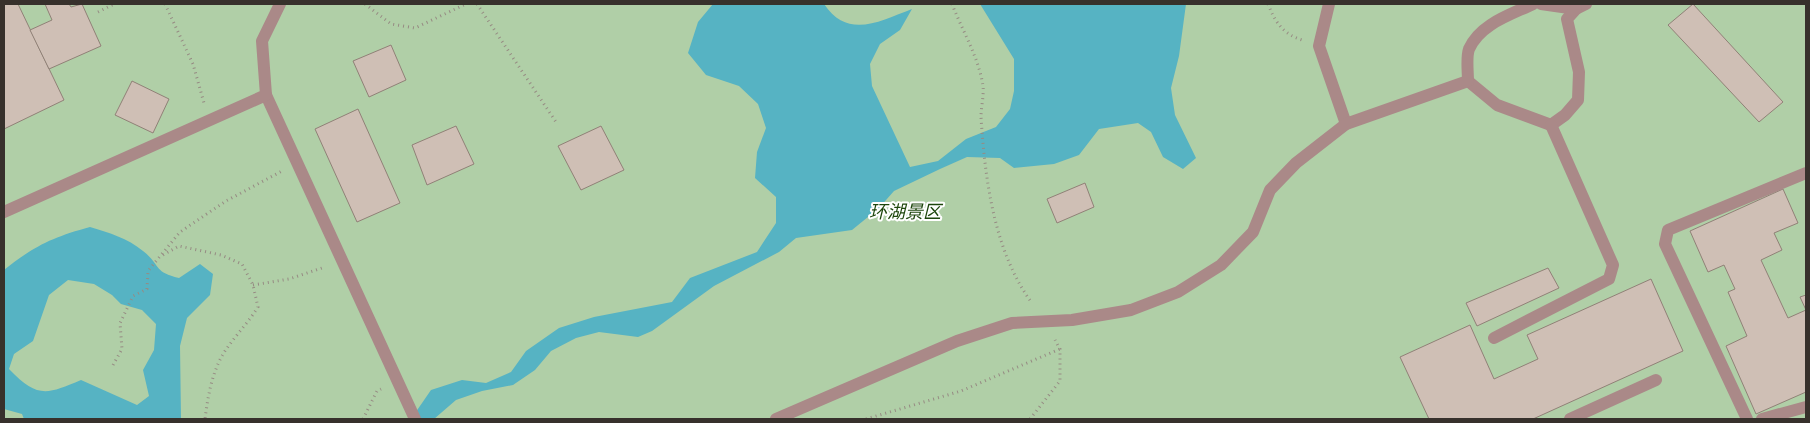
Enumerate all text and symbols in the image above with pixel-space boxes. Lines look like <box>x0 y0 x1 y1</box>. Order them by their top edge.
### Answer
park label: 环湖景区 <box>869 202 944 222</box>

